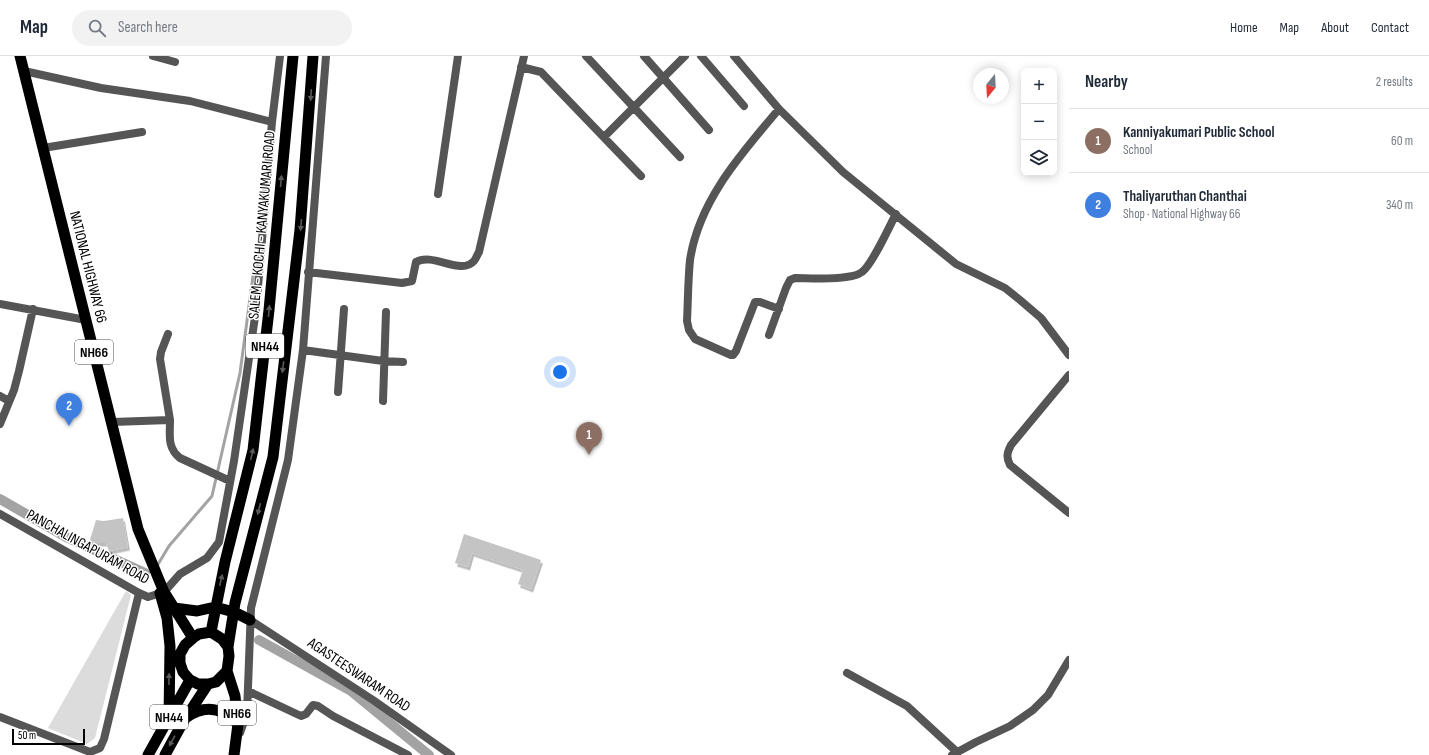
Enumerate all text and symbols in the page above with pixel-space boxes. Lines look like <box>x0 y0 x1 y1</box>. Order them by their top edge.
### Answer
search box <box>72 10 352 46</box>
text: Map <box>20 16 48 39</box>
icon: search <box>86 17 108 39</box>
text: Search here <box>118 18 178 37</box>
text: Home <box>1230 19 1258 36</box>
text: Map <box>1280 19 1299 36</box>
text: About <box>1321 19 1349 36</box>
text: Contact <box>1371 19 1409 36</box>
north arrow <box>973 68 1009 104</box>
map controls <box>1021 68 1057 176</box>
button: + <box>1021 68 1057 104</box>
text: Nearby <box>1085 72 1128 92</box>
text: 2 results <box>1376 74 1413 90</box>
one-way arrow <box>307 89 314 101</box>
button: − <box>1021 104 1057 140</box>
text: Kanniyakumari Public School <box>1123 123 1275 142</box>
street label: SALEM - KOCHI - KANYAKUMARI ROAD <box>244 130 280 320</box>
text: 1 <box>1095 133 1101 149</box>
text: 60 m <box>1391 133 1413 149</box>
button: layers <box>1021 140 1057 176</box>
text: School <box>1123 142 1153 158</box>
one-way arrow <box>278 175 285 187</box>
text: Thaliyaruthan Chanthai <box>1123 187 1247 206</box>
text: 2 <box>1095 197 1101 213</box>
text: 340 m <box>1386 197 1413 213</box>
text: Shop · National Highway 66 <box>1123 206 1240 222</box>
street label: NATIONAL HIGHWAY 66 <box>65 209 111 325</box>
one-way arrow <box>297 218 304 231</box>
one-way arrow <box>266 305 272 317</box>
road number: NH44 <box>246 334 284 358</box>
road number: NH66 <box>75 340 113 364</box>
one-way arrow <box>280 361 287 374</box>
your location <box>550 362 570 382</box>
pin: 2 <box>56 393 82 426</box>
pin: 1 <box>576 422 602 455</box>
one-way arrow <box>250 448 256 460</box>
one-way arrow <box>256 503 262 515</box>
street label: PANCHALINGAPURAM ROAD <box>23 505 153 589</box>
one-way arrow <box>219 574 225 586</box>
street label: AGASTEESWARAM ROAD <box>303 633 414 716</box>
one-way arrow <box>166 673 173 685</box>
road number: NH66 <box>218 701 256 725</box>
road number: NH44 <box>150 705 188 729</box>
scale bar <box>12 727 85 746</box>
text: 50 m <box>18 729 36 742</box>
one-way arrow <box>169 735 176 747</box>

